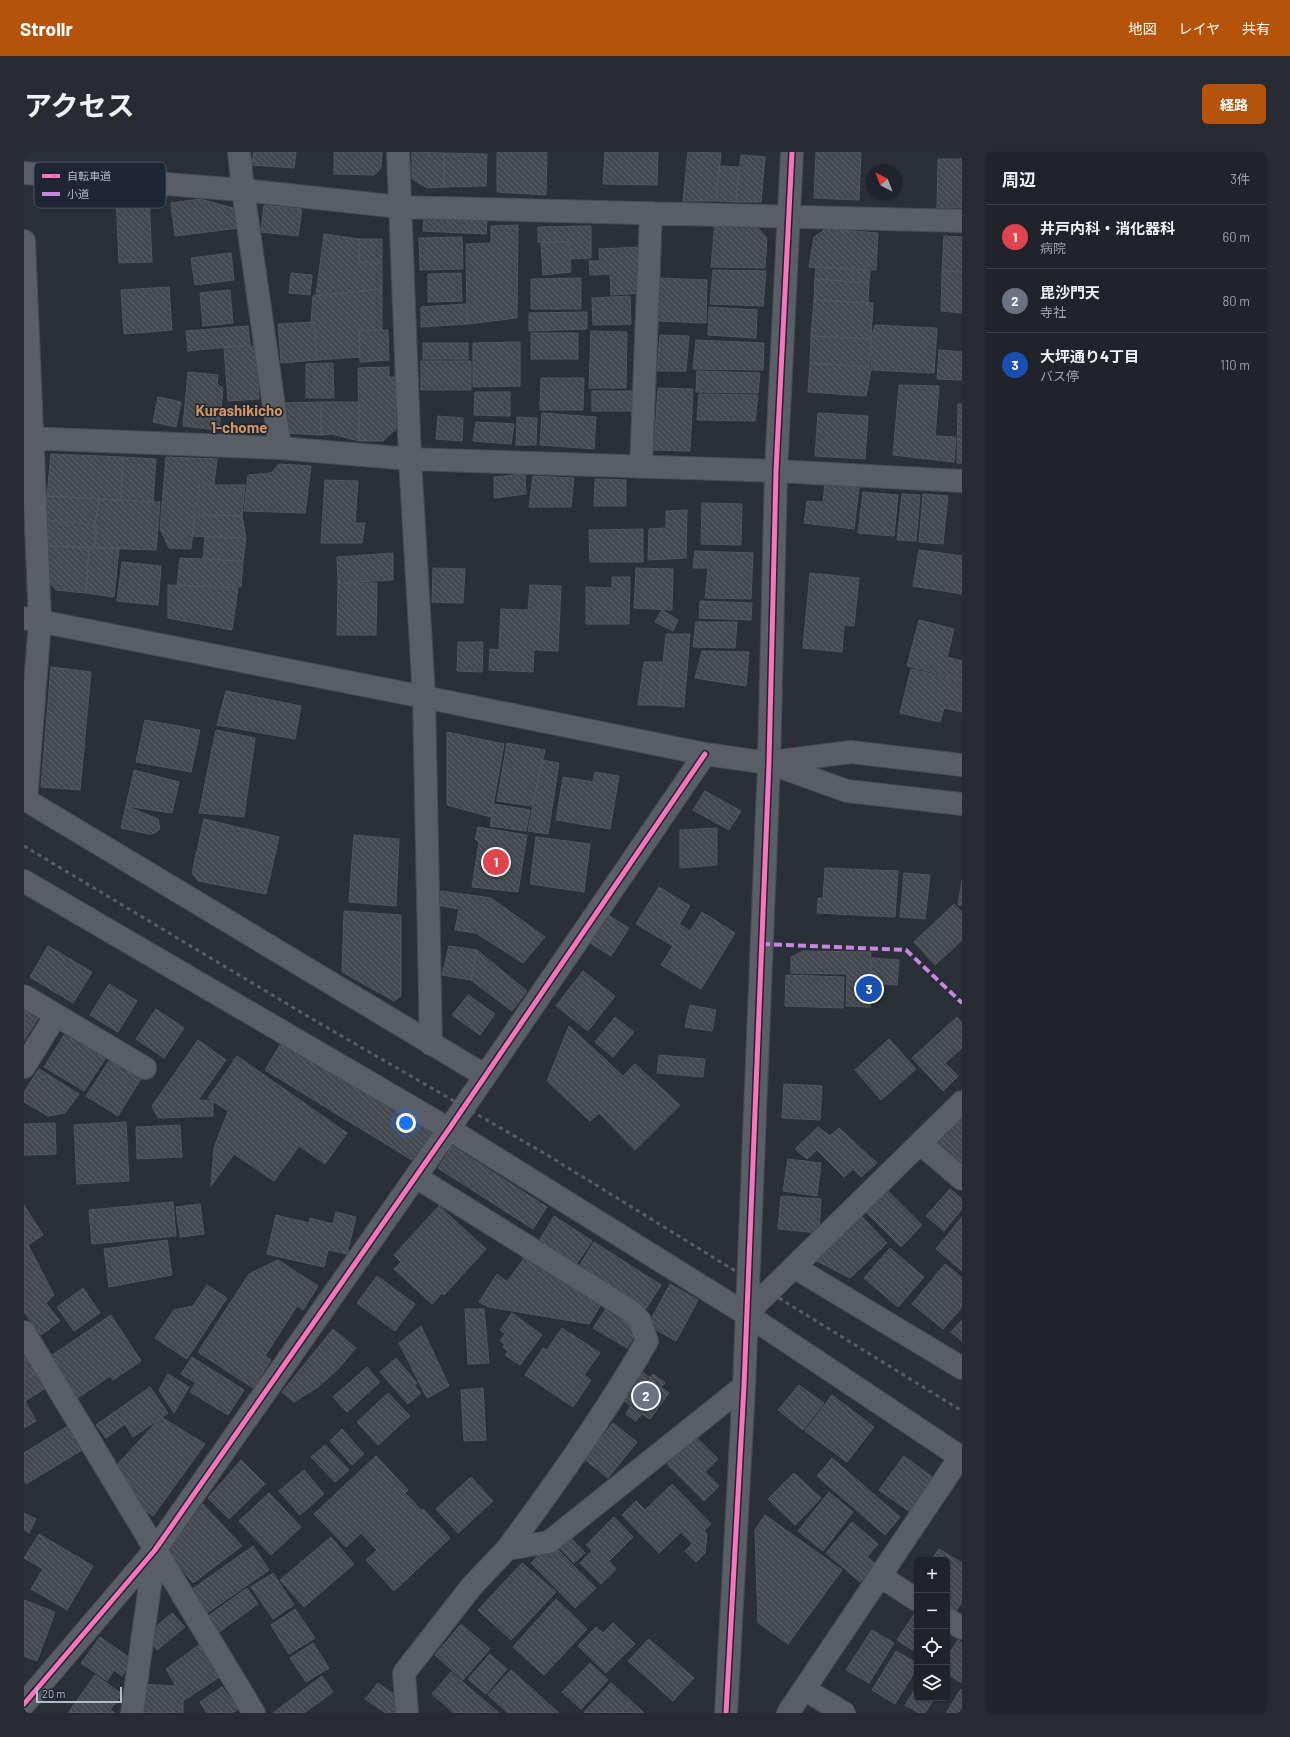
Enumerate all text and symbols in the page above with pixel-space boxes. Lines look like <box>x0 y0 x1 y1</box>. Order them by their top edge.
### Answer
text: Strollr <box>20 17 73 40</box>
text: 地図 <box>1128 20 1156 37</box>
text: レイヤ <box>1178 20 1220 37</box>
text: 共有 <box>1242 20 1270 37</box>
button: 経路 <box>1202 84 1266 124</box>
text: アクセス <box>24 88 135 122</box>
legend <box>34 162 166 208</box>
north arrow <box>866 164 902 200</box>
text: 自転車道 <box>67 169 111 182</box>
text: 周辺 <box>1002 169 1036 189</box>
text: 3件 <box>1230 171 1250 187</box>
text: 小道 <box>67 187 89 200</box>
text: 井戸内科・消化器科 <box>1040 219 1175 237</box>
text: 1 <box>1013 229 1017 245</box>
text: 60 m <box>1223 229 1250 245</box>
text: 病院 <box>1040 240 1066 256</box>
text: 毘沙門天 <box>1040 283 1100 301</box>
text: 2 <box>1011 293 1019 309</box>
text: 80 m <box>1223 293 1250 309</box>
text: 寺社 <box>1040 304 1066 320</box>
text: 大坪通り4丁目 <box>1040 347 1139 365</box>
text: 3 <box>1011 357 1019 373</box>
text: 110 m <box>1220 357 1250 373</box>
text: バス停 <box>1040 368 1079 384</box>
district label: Kurashikicho 1-chome <box>195 401 283 436</box>
pin: 1 <box>483 847 509 877</box>
pin: 3 <box>856 974 882 1004</box>
your location <box>396 1113 416 1133</box>
pin: 2 <box>633 1381 659 1411</box>
map controls <box>914 1557 950 1701</box>
button: + <box>914 1557 950 1593</box>
button: − <box>914 1593 950 1629</box>
button: locate <box>914 1629 950 1665</box>
button: layers <box>914 1665 950 1701</box>
scale bar <box>36 1685 122 1704</box>
text: 20 m <box>42 1687 65 1700</box>

